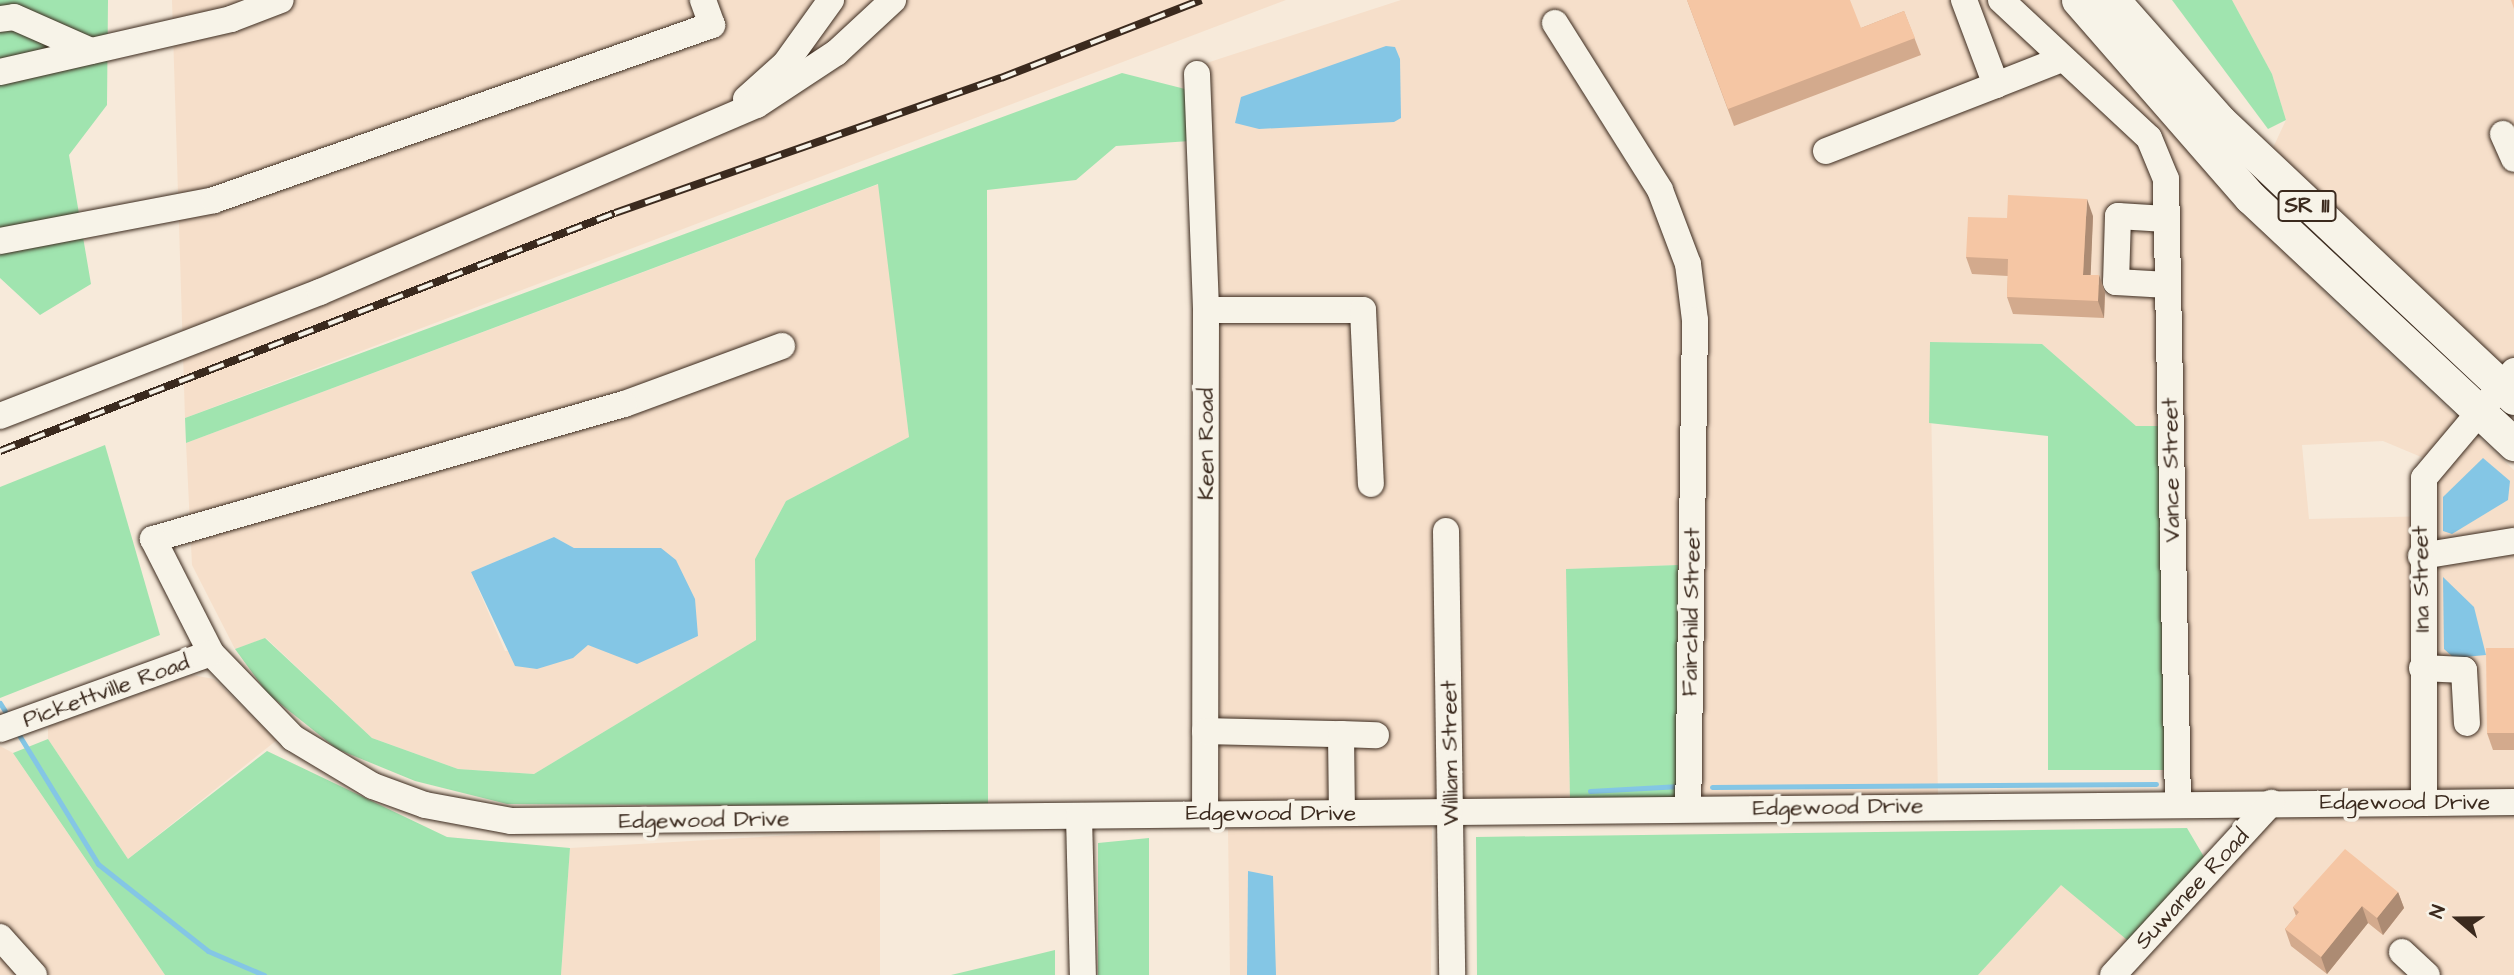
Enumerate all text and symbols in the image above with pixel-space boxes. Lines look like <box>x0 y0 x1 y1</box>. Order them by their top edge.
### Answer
road number: SR 111 <box>2277 188 2337 224</box>
street label: Keen Road <box>1192 388 1220 500</box>
street label: Vance Street <box>2156 397 2186 543</box>
street label: Ina Street <box>2406 525 2436 633</box>
street label: Fairchild Street <box>1676 527 1706 697</box>
street label: Pickettville Road <box>19 648 193 734</box>
street label: William Street <box>1435 680 1465 826</box>
street label: Edgewood Drive <box>2320 788 2490 816</box>
street label: Edgewood Drive <box>1752 792 1924 822</box>
street label: Edgewood Drive <box>1186 799 1356 827</box>
street label: Edgewood Drive <box>618 805 790 835</box>
street label: Suwanee Road <box>2129 823 2255 955</box>
north arrow <box>2423 884 2493 954</box>
text: N <box>2423 901 2453 922</box>

